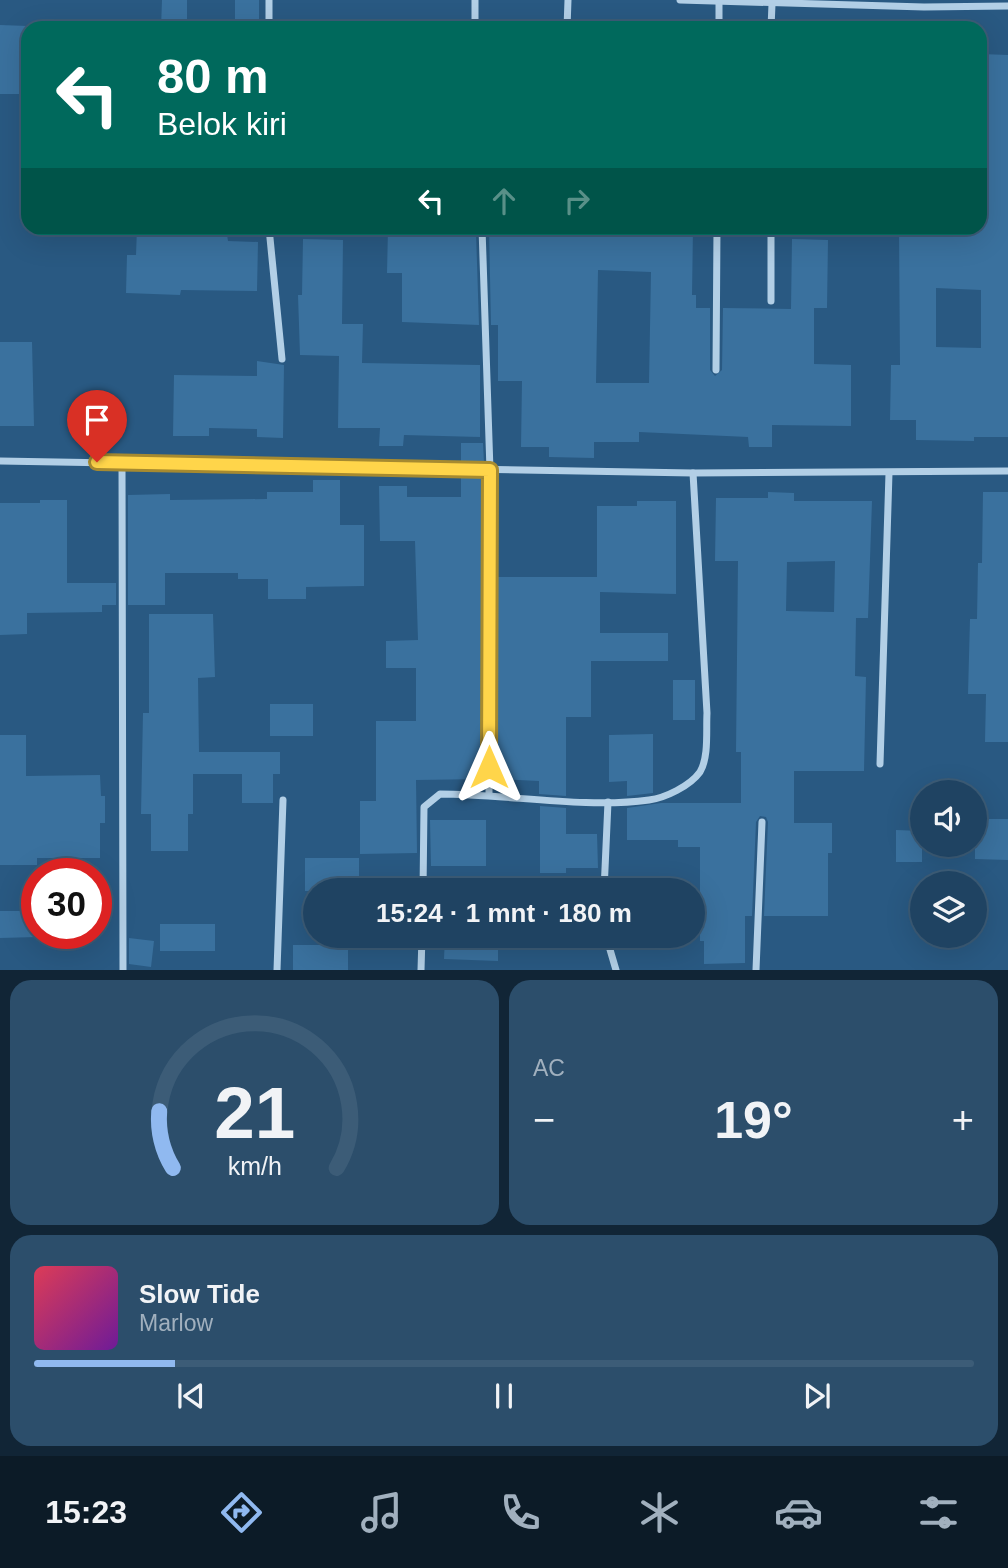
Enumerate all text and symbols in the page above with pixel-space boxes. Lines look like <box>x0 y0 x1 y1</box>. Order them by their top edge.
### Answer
icon: left <box>42 49 133 140</box>
text: 80 m <box>157 49 269 103</box>
text: Belok kiri <box>157 106 287 142</box>
icon: left <box>412 182 450 220</box>
icon: ahead <box>485 182 523 220</box>
icon: right <box>558 182 596 220</box>
pin <box>67 390 127 462</box>
icon: arrive <box>78 401 116 439</box>
position arrow <box>452 730 526 804</box>
map controls <box>910 780 987 948</box>
button: sound <box>910 780 987 857</box>
speed limit sign: 30 <box>21 858 112 949</box>
button: layers <box>910 871 987 948</box>
text: 15:24 · 1 mnt · 180 m <box>376 898 632 928</box>
text: AC <box>533 1055 565 1081</box>
text: 21 <box>214 1073 295 1154</box>
text: 19° <box>714 1091 793 1149</box>
text: − <box>533 1099 555 1141</box>
text: + <box>952 1099 974 1141</box>
text: km/h <box>227 1152 282 1180</box>
text: Slow Tide <box>139 1279 260 1309</box>
text: Marlow <box>139 1310 213 1336</box>
icon: previous <box>172 1377 210 1415</box>
icon: pause <box>485 1377 523 1415</box>
icon: next <box>798 1377 836 1415</box>
icon: directions <box>217 1488 266 1537</box>
icon: music <box>357 1488 406 1537</box>
icon: phone <box>496 1488 545 1537</box>
icon: climate <box>635 1488 684 1537</box>
icon: car <box>774 1488 823 1537</box>
icon: filters <box>914 1488 963 1537</box>
text: 15:23 <box>45 1494 127 1530</box>

